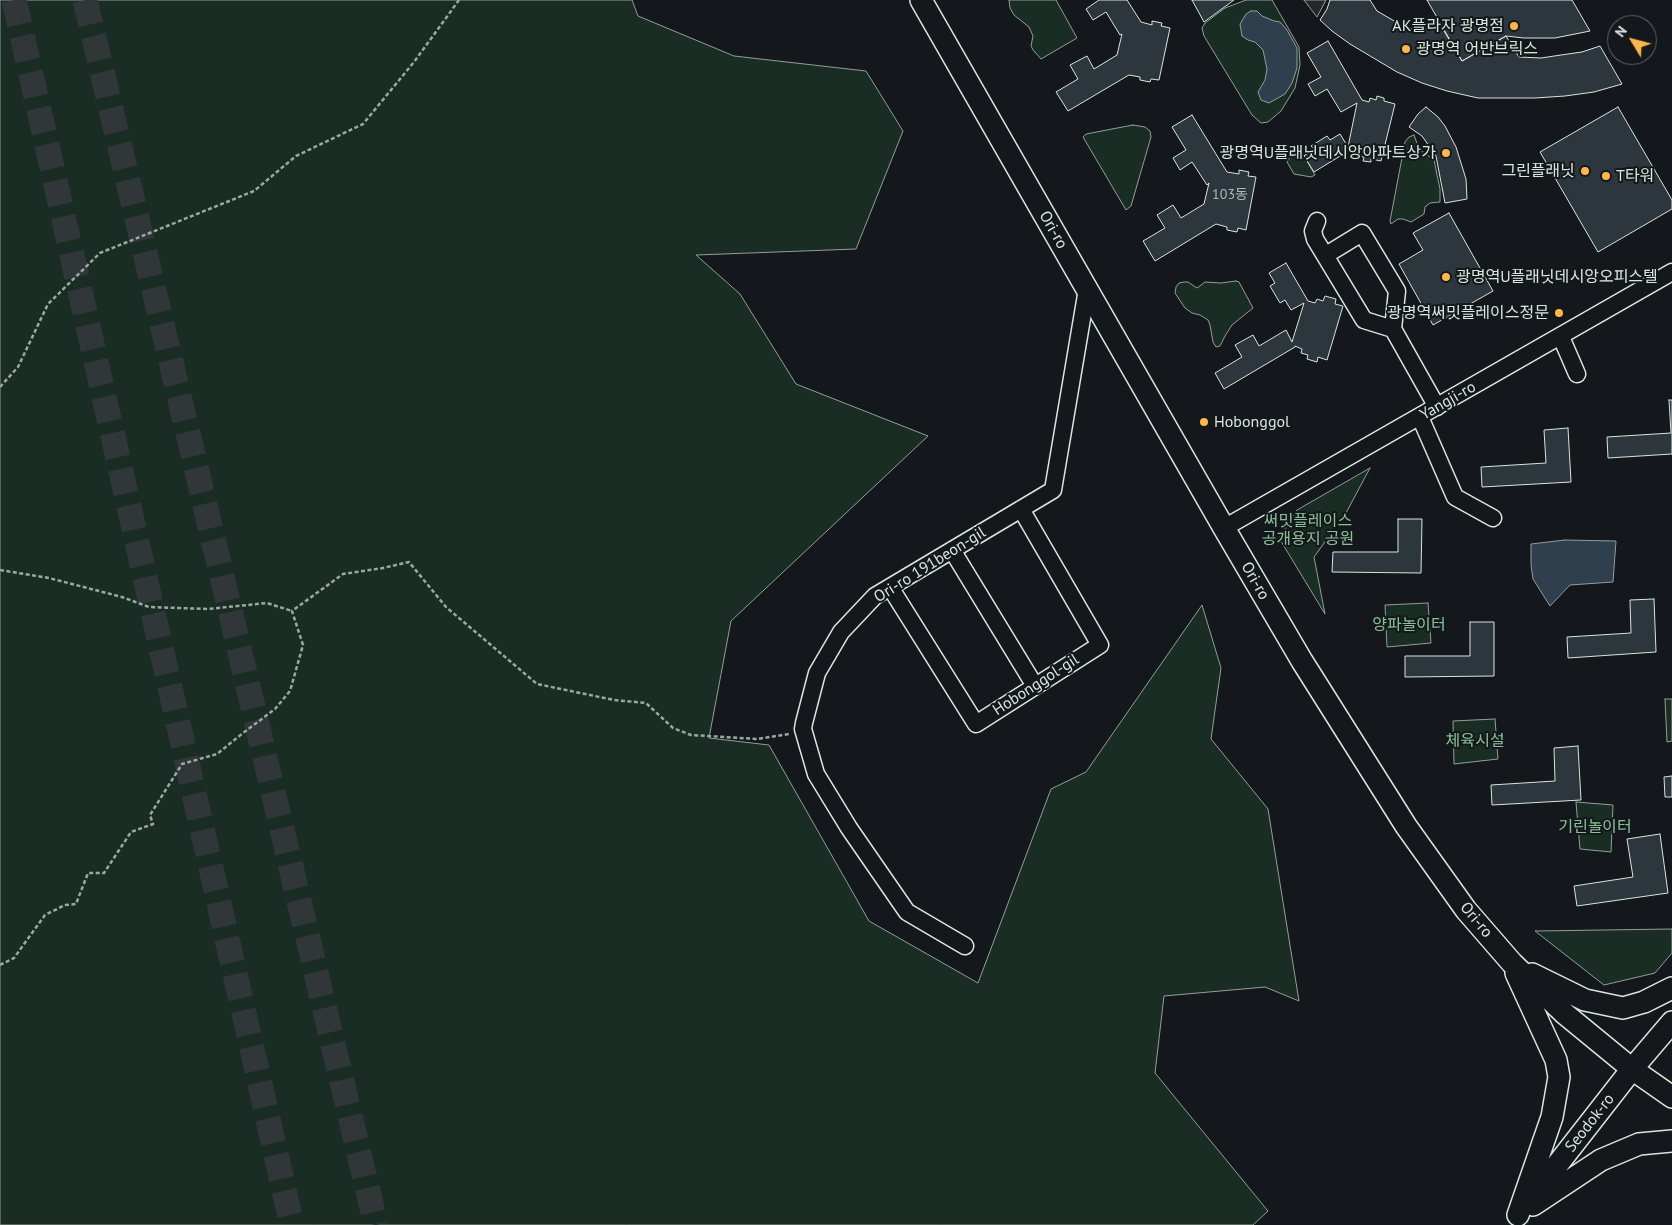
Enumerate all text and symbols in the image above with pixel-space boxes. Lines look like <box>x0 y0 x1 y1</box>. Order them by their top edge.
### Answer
north arrow <box>1607 15 1657 65</box>
place label: AK플라자 광명점 <box>1392 16 1504 36</box>
marker: AK플라자 광명점 <box>1508 20 1520 32</box>
text: N <box>1611 22 1631 41</box>
place label: 광명역 어반브릭스 <box>1416 39 1538 59</box>
marker: 광명역 어반브릭스 <box>1400 43 1412 55</box>
place label: 광명역U플래닛데시앙아파트상가 <box>1219 143 1436 163</box>
marker: 광명역U플래닛데시앙아파트상가 <box>1440 147 1452 159</box>
place label: 그린플래닛 <box>1501 161 1575 181</box>
marker: 그린플래닛 <box>1579 165 1591 177</box>
place label: T타워 <box>1616 166 1654 186</box>
marker: T타워 <box>1600 170 1612 182</box>
house number: 103동 <box>1212 187 1248 203</box>
street label: Ori-ro <box>1035 208 1071 252</box>
place label: 광명역U플래닛데시앙오피스텔 <box>1456 267 1658 287</box>
marker: 광명역U플래닛데시앙오피스텔 <box>1440 271 1452 283</box>
place label: 광명역써밋플레이스정문 <box>1387 303 1549 323</box>
marker: 광명역써밋플레이스정문 <box>1553 307 1565 319</box>
street label: Yangji-ro <box>1417 377 1479 425</box>
place label: Hobonggol <box>1214 412 1290 432</box>
marker: Hobonggol <box>1198 416 1210 428</box>
park label: 써밋플레이스 공개용지 공원 <box>1262 511 1354 549</box>
street label: Ori-ro 191beon-gil <box>871 523 989 607</box>
street label: Ori-ro <box>1237 559 1273 603</box>
park label: 양파놀이터 <box>1372 615 1446 635</box>
street label: Hobonggol-gil <box>989 650 1083 720</box>
park label: 체육시설 <box>1446 731 1504 751</box>
park label: 기린놀이터 <box>1558 817 1632 837</box>
street label: Ori-ro <box>1456 898 1496 942</box>
street label: Seodok-ro <box>1561 1090 1619 1156</box>

